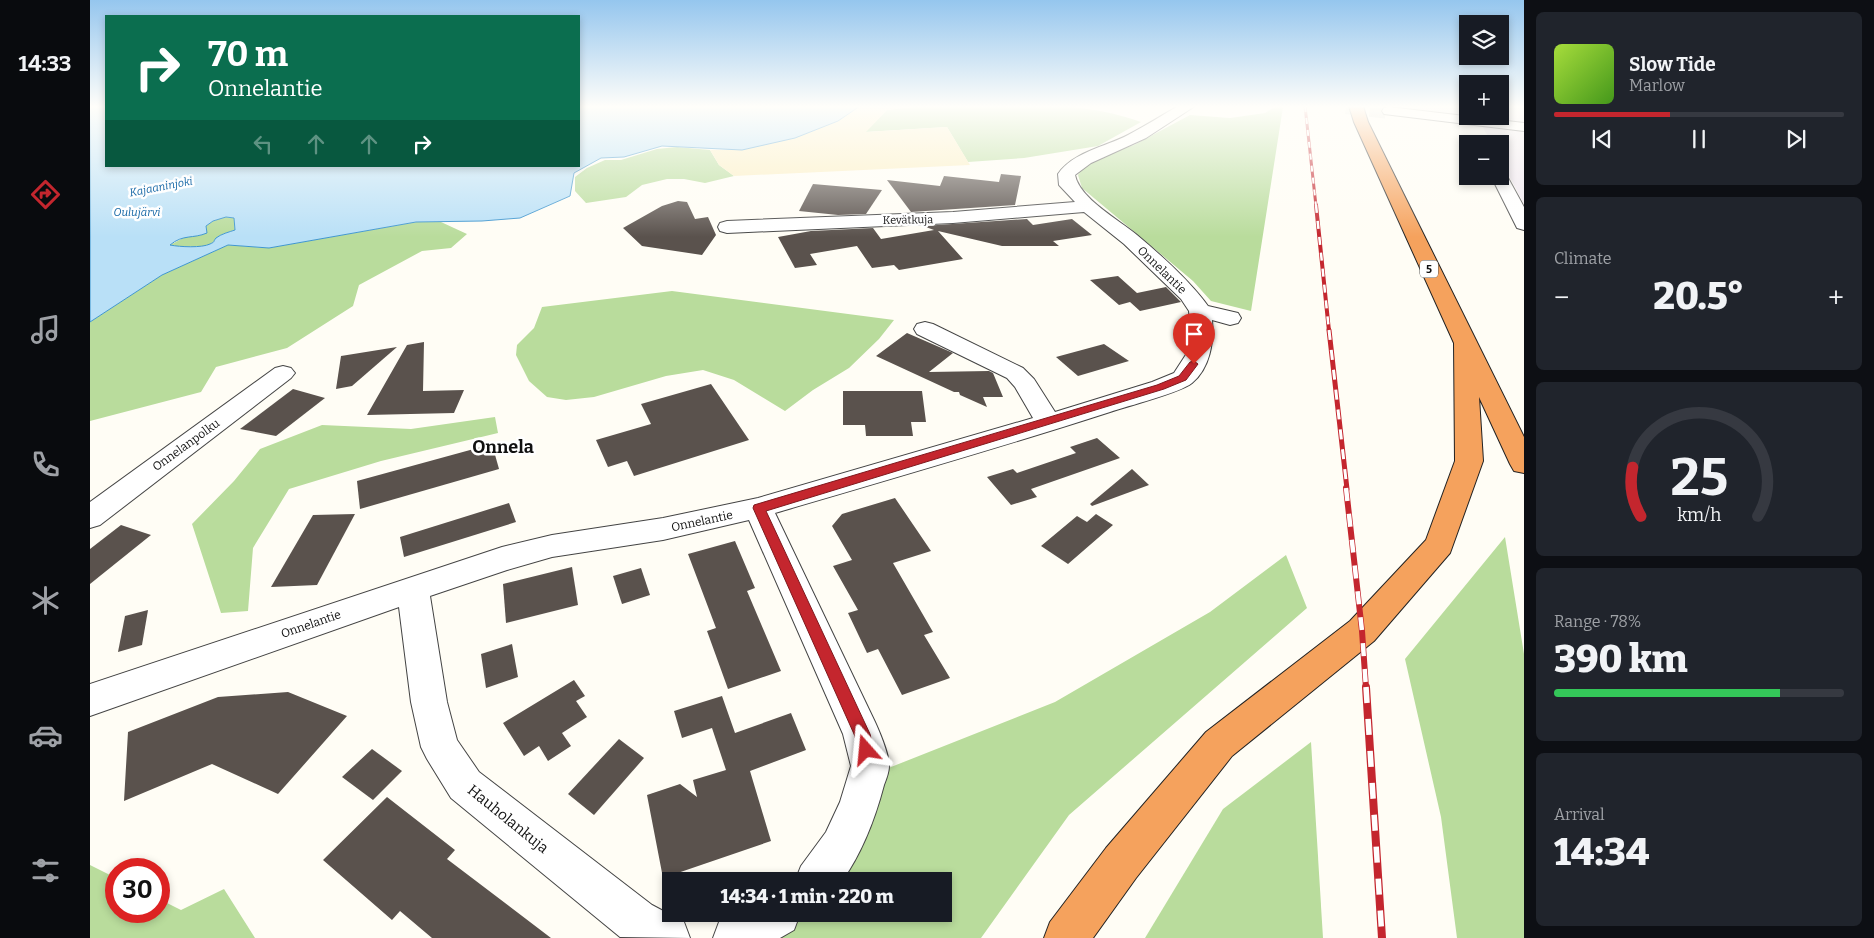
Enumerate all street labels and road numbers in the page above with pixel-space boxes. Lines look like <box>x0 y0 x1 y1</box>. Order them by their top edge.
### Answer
street label: Kevätkuja <box>883 213 933 227</box>
street label: Onnelantie <box>1135 243 1189 297</box>
road number: 5 <box>1420 260 1438 278</box>
street label: Onnelanpolku <box>150 416 223 474</box>
street label: Onnelantie <box>670 508 734 534</box>
street label: Onnelantie <box>279 607 343 641</box>
street label: Hauholankuja <box>464 781 552 857</box>

